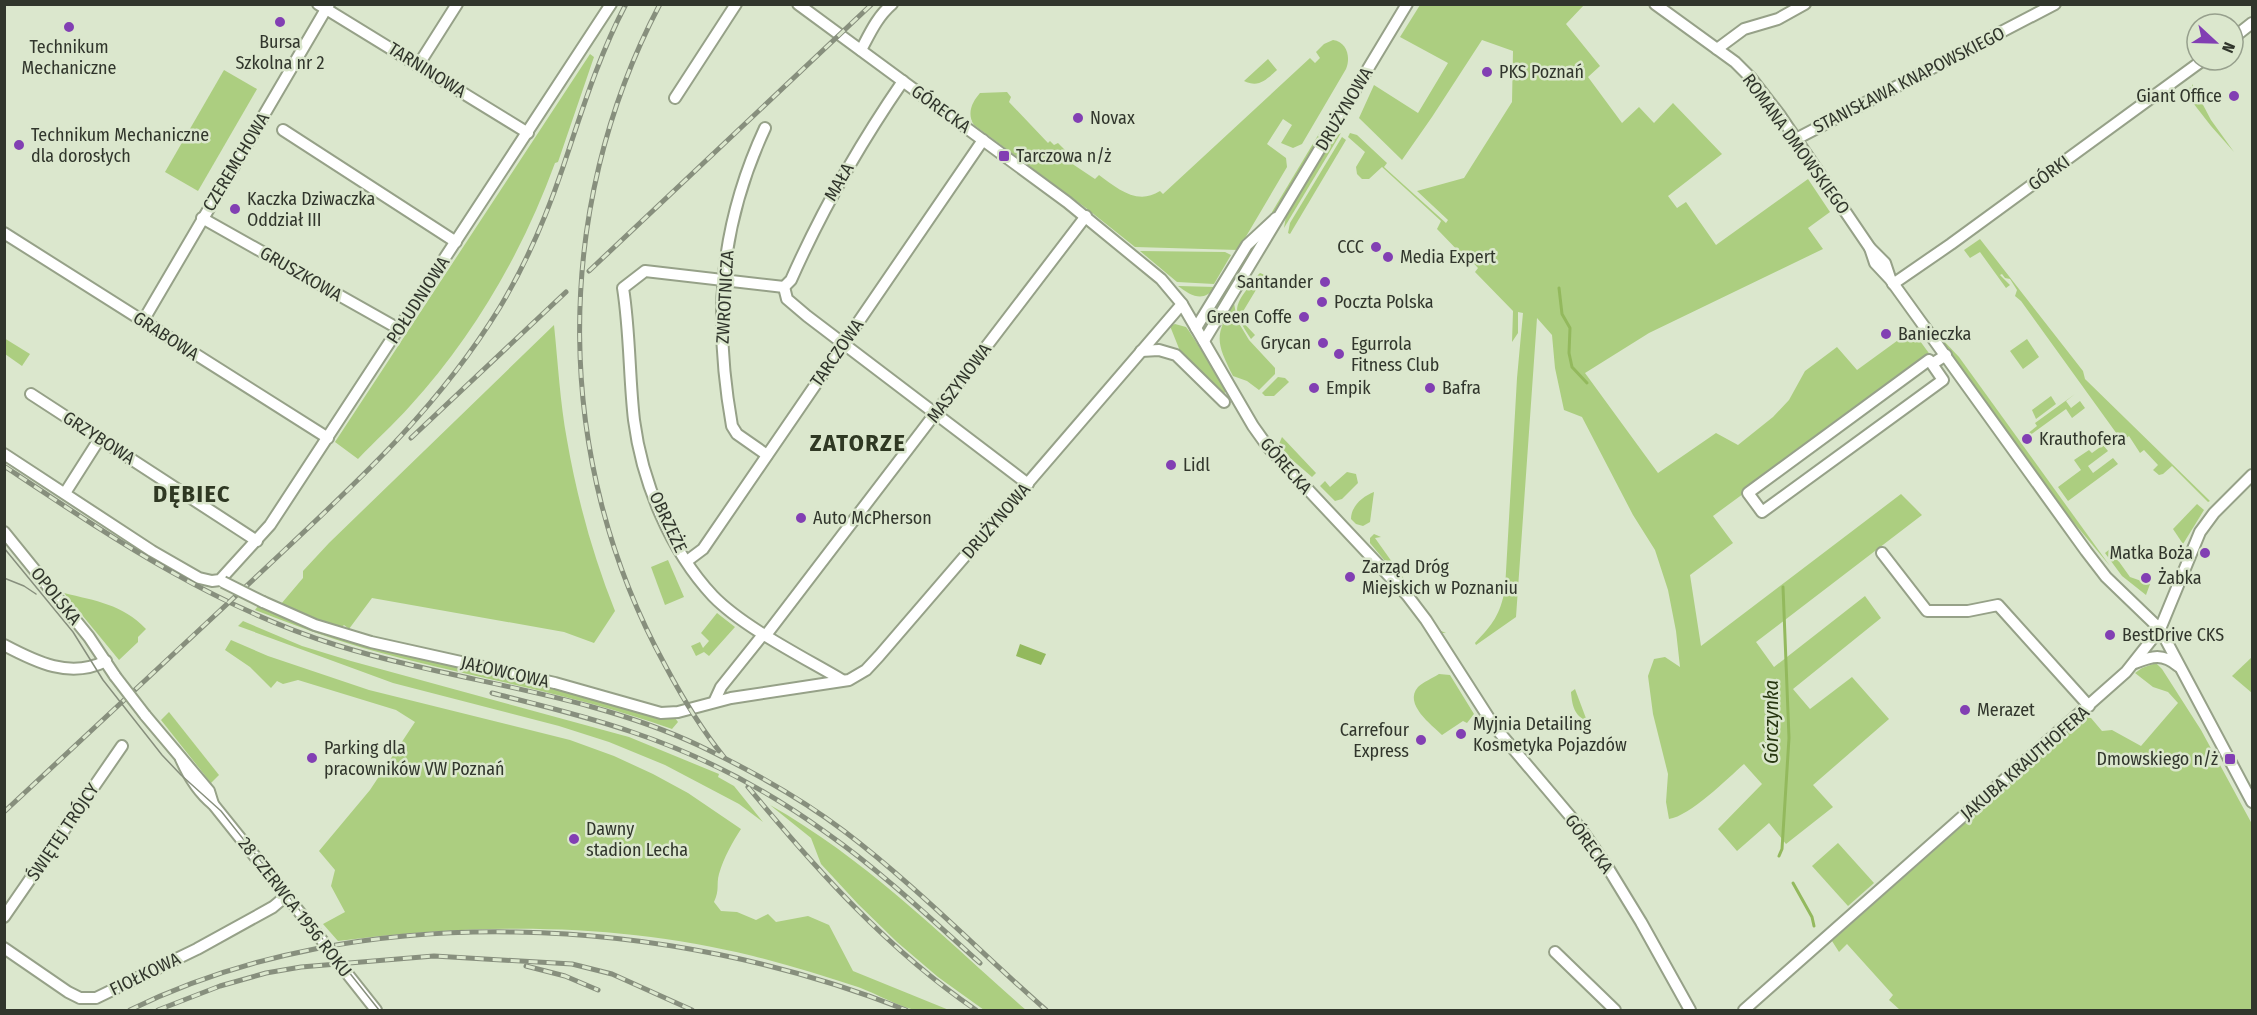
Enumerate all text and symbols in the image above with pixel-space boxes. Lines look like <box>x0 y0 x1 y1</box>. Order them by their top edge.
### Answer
north arrow <box>2185 12 2245 72</box>
marker: Bursa Szkolna nr 2 <box>273 15 287 29</box>
marker: Technikum Mechaniczne <box>62 20 76 34</box>
street label: STANISŁAWA KNAPOWSKIEGO <box>1810 22 2008 138</box>
place label: Bursa Szkolna nr 2 <box>236 31 324 74</box>
place label: Technikum Mechaniczne <box>22 36 117 79</box>
street label: TARNINOWA <box>384 37 470 103</box>
text: N <box>2218 39 2239 55</box>
place label: PKS Poznań <box>1499 61 1584 83</box>
street label: DRUŻYNOWA <box>1311 63 1378 155</box>
marker: PKS Poznań <box>1480 65 1494 79</box>
street label: ROMANA DMOWSKIEGO <box>1738 69 1854 219</box>
street label: GÓRECKA <box>907 80 975 138</box>
place label: Giant Office <box>2136 85 2222 107</box>
marker: Giant Office <box>2227 89 2241 103</box>
place label: Novax <box>1090 107 1135 129</box>
street label: CZEREMCHOWA <box>198 108 274 215</box>
marker: Novax <box>1071 111 1085 125</box>
place label: Technikum Mechaniczne dla dorosłych <box>31 124 209 167</box>
marker: Technikum Mechaniczne dla dorosłych <box>12 138 26 152</box>
place label: Tarczowa n/ż <box>1016 145 1111 167</box>
marker: Tarczowa n/ż <box>997 149 1011 163</box>
street label: GÓRKI <box>2024 151 2074 195</box>
street label: MAŁA <box>819 159 859 205</box>
place label: Kaczka Dziwaczka Oddział III <box>247 188 375 231</box>
marker: Kaczka Dziwaczka Oddział III <box>228 202 242 216</box>
place label: CCC <box>1337 236 1364 258</box>
marker: CCC <box>1369 240 1383 254</box>
street label: GRUSZKOWA <box>256 242 346 307</box>
place label: Media Expert <box>1400 246 1496 268</box>
street label: ZWROTNICZA <box>712 249 738 344</box>
marker: Media Expert <box>1381 250 1395 264</box>
street label: POŁUDNIOWA <box>382 252 455 348</box>
place label: Santander <box>1237 271 1314 293</box>
marker: Santander <box>1318 275 1332 289</box>
place label: Poczta Polska <box>1334 291 1434 313</box>
marker: Poczta Polska <box>1315 295 1329 309</box>
place label: Green Coffe <box>1206 306 1292 328</box>
street label: GRABOWA <box>129 307 203 366</box>
marker: Green Coffe <box>1297 310 1311 324</box>
street label: TARCZOWA <box>806 314 869 391</box>
place label: Banieczka <box>1898 323 1972 345</box>
marker: Banieczka <box>1879 327 1893 341</box>
place label: Grycan <box>1261 332 1311 354</box>
place label: Egurrola Fitness Club <box>1351 333 1439 376</box>
marker: Grycan <box>1316 336 1330 350</box>
street label: MASZYNOWA <box>922 339 996 427</box>
marker: Egurrola Fitness Club <box>1332 347 1346 361</box>
place label: Empik <box>1326 377 1371 399</box>
place label: Bafra <box>1442 377 1481 399</box>
marker: Empik <box>1307 381 1321 395</box>
marker: Bafra <box>1423 381 1437 395</box>
street label: GRZYBOWA <box>59 407 140 470</box>
place label: Krauthofera <box>2039 428 2126 450</box>
district label: ZATORZE <box>810 429 906 457</box>
marker: Krauthofera <box>2020 432 2034 446</box>
street label: GÓRECKA <box>1255 433 1317 499</box>
place label: Lidl <box>1183 454 1210 476</box>
marker: Lidl <box>1164 458 1178 472</box>
street label: DRUŻYNOWA <box>957 478 1035 563</box>
district label: DĘBIEC <box>153 480 231 508</box>
street label: OBRZEŻE <box>644 488 692 556</box>
place label: Auto McPherson <box>813 507 932 529</box>
marker: Auto McPherson <box>794 511 808 525</box>
place label: Matka Boża <box>2109 542 2193 564</box>
marker: Matka Boża <box>2198 546 2212 560</box>
place label: Zarząd Dróg Miejskich w Poznaniu <box>1362 556 1518 599</box>
street label: OPOLSKA <box>26 563 86 630</box>
place label: Żabka <box>2158 567 2202 589</box>
marker: Zarząd Dróg Miejskich w Poznaniu <box>1343 570 1357 584</box>
marker: Żabka <box>2139 571 2153 585</box>
place label: BestDrive CKS <box>2122 624 2224 646</box>
marker: BestDrive CKS <box>2103 628 2117 642</box>
street label: JAŁOWCOWA <box>459 651 552 693</box>
water label: Górczynka <box>1759 680 1783 764</box>
place label: Merazet <box>1977 699 2035 721</box>
street label: JAKUBA KRAUTHOFERA <box>1956 701 2094 825</box>
marker: Merazet <box>1958 703 1972 717</box>
place label: Myjnia Detailing Kosmetyka Pojazdów <box>1473 713 1627 756</box>
place label: Carrefour Express <box>1340 719 1410 762</box>
marker: Myjnia Detailing Kosmetyka Pojazdów <box>1454 727 1468 741</box>
marker: Carrefour Express <box>1414 733 1428 747</box>
place label: Parking dla pracowników VW Poznań <box>324 737 504 780</box>
place label: Dmowskiego n/ż <box>2097 748 2218 770</box>
marker: Parking dla pracowników VW Poznań <box>305 751 319 765</box>
marker: Dmowskiego n/ż <box>2223 752 2237 766</box>
street label: ŚWIĘTEJ TRÓJCY <box>22 779 104 885</box>
street label: GÓRECKA <box>1560 810 1618 878</box>
place label: Dawny stadion Lecha <box>586 818 688 861</box>
marker: Dawny stadion Lecha <box>567 832 581 846</box>
street label: 28 CZERWCA 1956 ROKU <box>234 833 356 981</box>
street label: FIOŁKOWA <box>106 947 184 1000</box>

